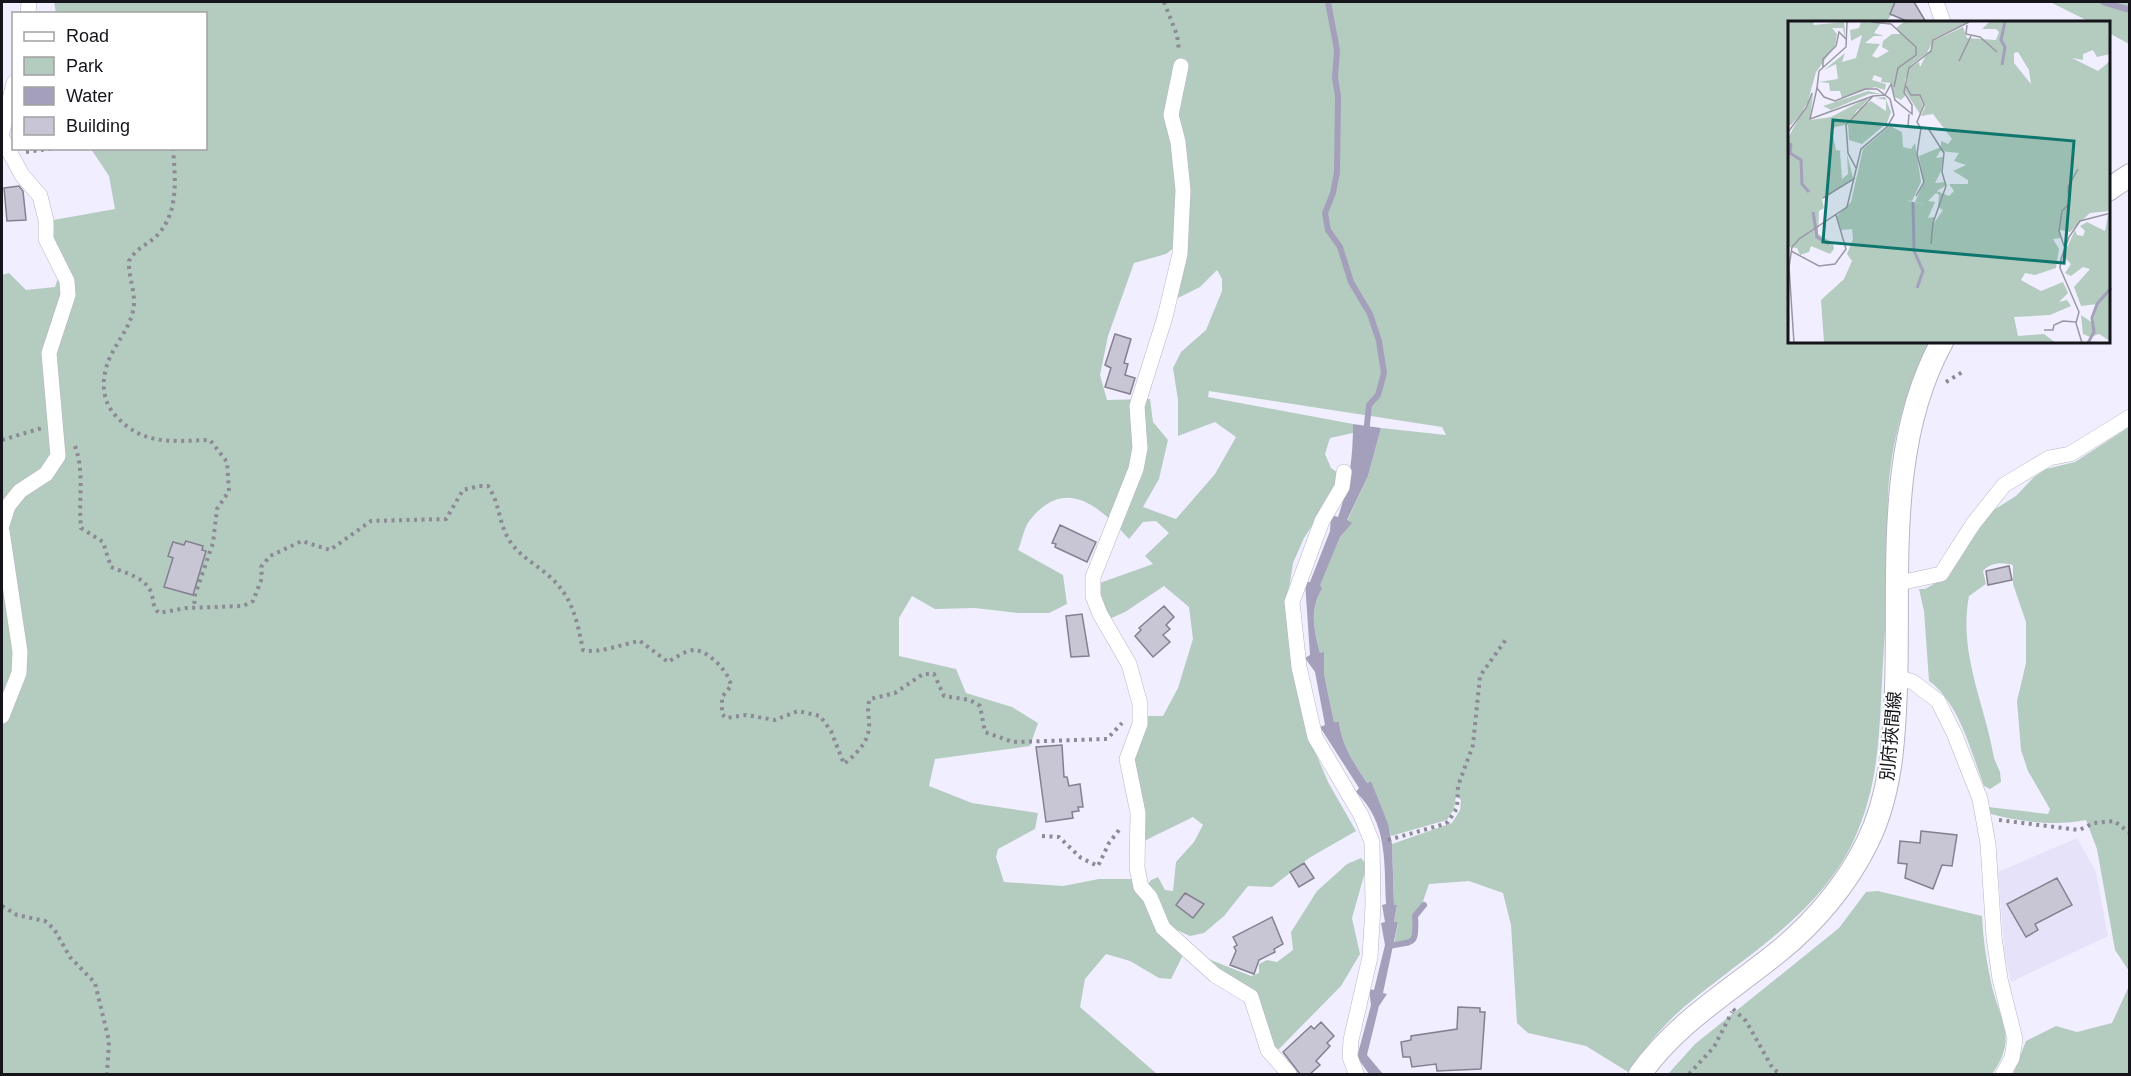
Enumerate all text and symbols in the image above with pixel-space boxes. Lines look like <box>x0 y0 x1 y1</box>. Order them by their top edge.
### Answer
legend <box>12 12 207 150</box>
inset map <box>1788 21 2110 344</box>
text: Road <box>66 26 109 46</box>
text: Park <box>66 56 104 76</box>
text: Water <box>66 86 113 106</box>
text: Building <box>66 116 130 136</box>
street label: 別府挾間線 <box>1877 690 1905 782</box>

